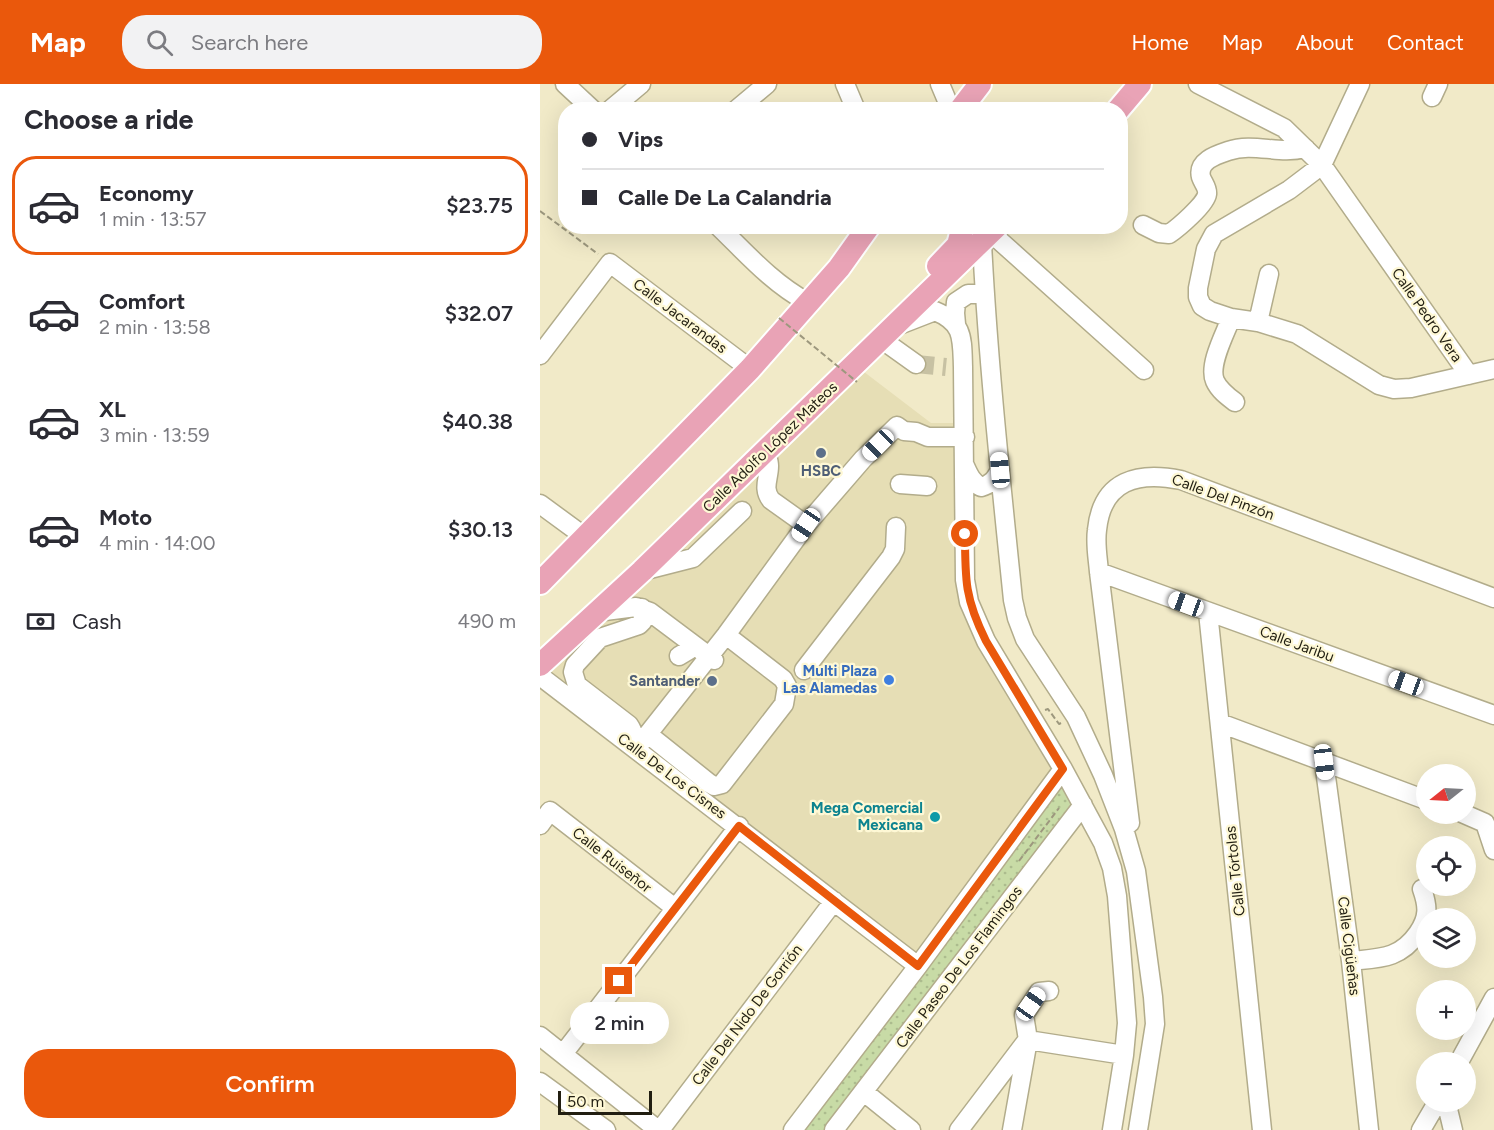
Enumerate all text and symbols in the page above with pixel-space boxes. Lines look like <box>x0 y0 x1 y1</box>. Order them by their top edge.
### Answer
search box <box>122 15 542 69</box>
text: Map <box>30 25 86 59</box>
icon: search <box>143 26 176 59</box>
text: Search here <box>191 29 308 56</box>
text: Home <box>1132 30 1189 55</box>
text: Map <box>1222 30 1263 55</box>
text: About <box>1296 30 1354 55</box>
text: Contact <box>1387 30 1464 55</box>
text: Choose a ride <box>24 103 193 136</box>
text: Vips <box>618 126 663 153</box>
icon: car <box>27 179 81 233</box>
text: Economy <box>99 180 194 207</box>
text: Calle De La Calandria <box>618 184 832 211</box>
text: $23.75 <box>446 192 513 219</box>
text: 1 min · 13:57 <box>99 207 206 231</box>
street label: Calle Pedro Vera <box>1388 265 1466 365</box>
street label: Calle Jacarandas <box>630 275 730 357</box>
icon: car <box>27 287 81 341</box>
text: Comfort <box>99 288 185 315</box>
text: $32.07 <box>445 300 513 327</box>
text: 2 min · 13:58 <box>99 315 211 339</box>
street label: Calle Adolfo López Mateos <box>699 378 841 516</box>
icon: car <box>27 395 81 449</box>
text: XL <box>99 396 126 423</box>
text: $40.38 <box>442 408 513 435</box>
text: 3 min · 13:59 <box>99 423 210 447</box>
car <box>859 426 897 464</box>
marker: HSBC <box>814 446 828 460</box>
car <box>989 451 1011 489</box>
place label: HSBC <box>801 462 841 480</box>
street label: Calle Del Pinzón <box>1169 470 1277 524</box>
icon: car <box>27 503 81 557</box>
text: Moto <box>99 504 152 531</box>
car <box>788 505 824 545</box>
text: $30.13 <box>448 516 513 543</box>
route start <box>951 520 978 547</box>
text: 4 min · 14:00 <box>99 531 216 555</box>
car <box>1166 589 1206 619</box>
icon: cash <box>24 605 57 638</box>
text: Cash <box>72 608 122 635</box>
text: 490 m <box>457 609 516 633</box>
street label: Calle Jaribu <box>1257 622 1337 666</box>
place label: Multi Plaza Las Alamedas <box>783 662 877 697</box>
car <box>1386 668 1426 698</box>
place label: Santander <box>629 672 700 690</box>
marker: Multi Plaza Las Alamedas <box>882 673 896 687</box>
marker: Santander <box>705 674 719 688</box>
street label: Calle De Los Cisnes <box>614 729 730 823</box>
car <box>1313 743 1335 781</box>
north arrow <box>1416 764 1476 824</box>
map controls <box>1416 764 1476 1112</box>
place label: Mega Comercial Mexicana <box>811 799 923 834</box>
marker: Mega Comercial Mexicana <box>928 810 942 824</box>
street label: Calle Ruiseñor <box>569 824 655 896</box>
street label: Calle Tórtolas <box>1221 825 1249 917</box>
button: locate <box>1416 836 1476 896</box>
street label: Calle Paseo De Los Flamingos <box>892 882 1026 1052</box>
street label: Calle Cigüeñas <box>1334 895 1364 997</box>
button: layers <box>1416 908 1476 968</box>
street label: Calle Del Nido De Gorrión <box>688 941 806 1089</box>
route end <box>605 967 632 994</box>
button: + <box>1416 980 1476 1040</box>
car <box>1013 984 1049 1024</box>
callout: 2 min <box>569 1002 668 1044</box>
text: 2 min <box>595 1011 644 1035</box>
button: Confirm <box>24 1049 516 1118</box>
button: − <box>1416 1052 1476 1112</box>
scale bar <box>558 1088 652 1116</box>
text: 50 m <box>567 1092 604 1111</box>

